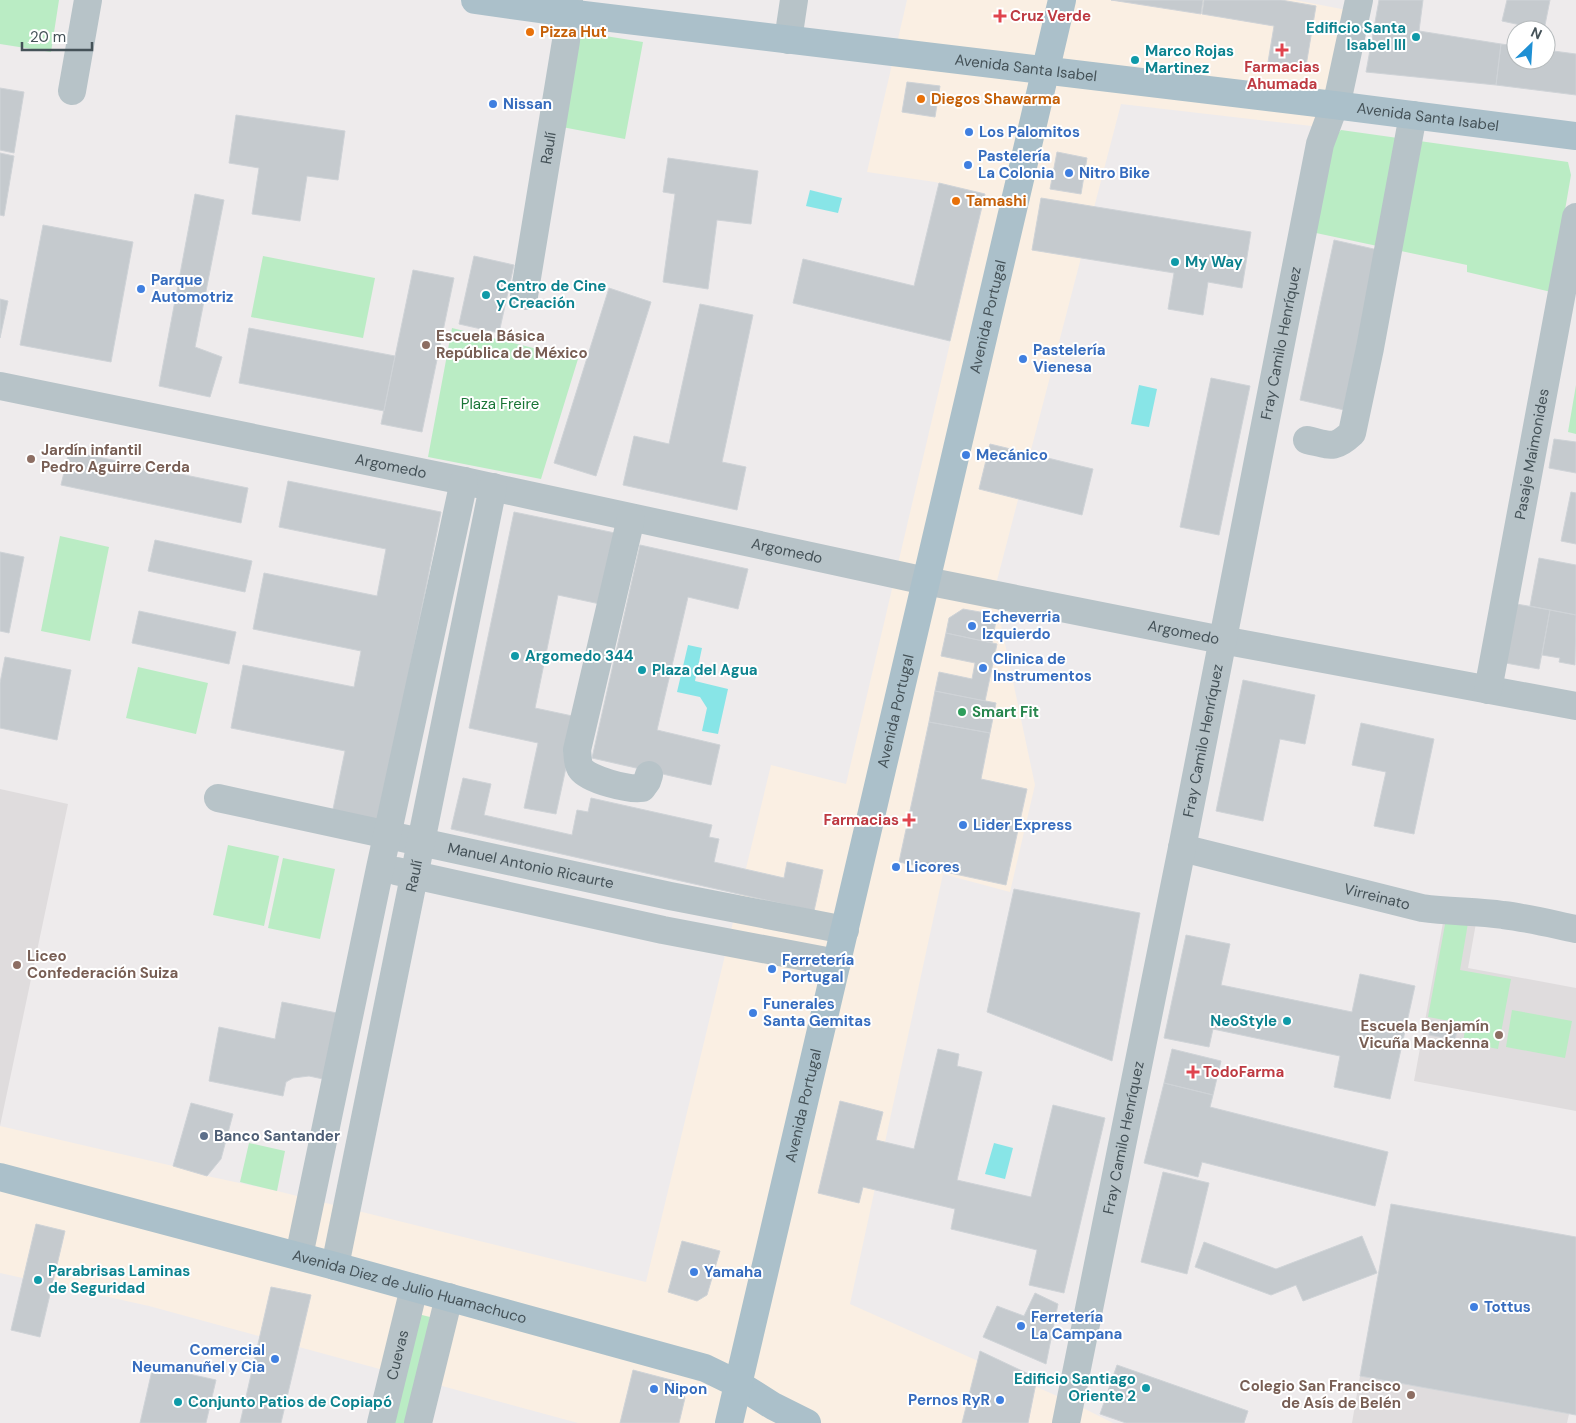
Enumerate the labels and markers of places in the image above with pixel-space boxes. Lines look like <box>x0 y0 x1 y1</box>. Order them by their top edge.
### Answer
place label: Cruz Verde <box>1010 6 1091 26</box>
marker: Cruz Verde <box>994 10 1006 22</box>
place label: Edificio Santa Isabel III <box>1306 18 1406 55</box>
place label: Pizza Hut <box>540 22 607 42</box>
marker: Pizza Hut <box>524 26 536 38</box>
marker: Edificio Santa Isabel III <box>1410 31 1422 43</box>
place label: Marco Rojas Martinez <box>1145 41 1234 78</box>
marker: Farmacias Ahumada <box>1276 44 1288 56</box>
marker: Marco Rojas Martinez <box>1129 54 1141 66</box>
place label: Farmacias Ahumada <box>1244 57 1320 94</box>
place label: Diegos Shawarma <box>931 89 1061 109</box>
marker: Diegos Shawarma <box>915 93 927 105</box>
place label: Nissan <box>503 94 552 114</box>
marker: Nissan <box>487 98 499 110</box>
place label: Los Palomitos <box>979 122 1080 142</box>
marker: Los Palomitos <box>963 126 975 138</box>
place label: Pastelería La Colonia <box>978 146 1054 183</box>
marker: Pastelería La Colonia <box>962 159 974 171</box>
place label: Nitro Bike <box>1079 163 1150 183</box>
marker: Nitro Bike <box>1063 167 1075 179</box>
place label: Tamashi <box>966 191 1027 211</box>
marker: Tamashi <box>950 195 962 207</box>
place label: My Way <box>1185 252 1243 272</box>
marker: My Way <box>1169 256 1181 268</box>
place label: Parque Automotriz <box>151 270 233 307</box>
place label: Centro de Cine y Creación <box>496 276 606 313</box>
marker: Parque Automotriz <box>135 283 147 295</box>
marker: Centro de Cine y Creación <box>480 289 492 301</box>
place label: Escuela Básica República de México <box>436 326 588 363</box>
marker: Escuela Básica República de México <box>420 339 432 351</box>
place label: Pastelería Vienesa <box>1033 340 1106 377</box>
marker: Pastelería Vienesa <box>1017 353 1029 365</box>
place label: Jardín infantil Pedro Aguirre Cerda <box>41 440 190 477</box>
place label: Mecánico <box>976 445 1048 465</box>
marker: Mecánico <box>960 449 972 461</box>
marker: Jardín infantil Pedro Aguirre Cerda <box>25 453 37 465</box>
place label: Echeverria Izquierdo <box>982 607 1060 644</box>
marker: Echeverria Izquierdo <box>966 620 978 632</box>
place label: Argomedo 344 <box>525 646 634 666</box>
place label: Clinica de Instrumentos <box>993 649 1092 686</box>
marker: Argomedo 344 <box>509 650 521 662</box>
place label: Plaza del Agua <box>652 660 758 680</box>
marker: Clinica de Instrumentos <box>977 662 989 674</box>
marker: Plaza del Agua <box>636 664 648 676</box>
place label: Smart Fit <box>972 702 1039 722</box>
marker: Smart Fit <box>956 706 968 718</box>
place label: Farmacias <box>823 810 899 830</box>
marker: Farmacias <box>903 814 915 826</box>
place label: Lider Express <box>973 815 1072 835</box>
marker: Lider Express <box>957 819 969 831</box>
place label: Licores <box>906 857 960 877</box>
marker: Licores <box>890 861 902 873</box>
place label: Liceo Confederación Suiza <box>27 946 178 983</box>
place label: Ferretería Portugal <box>782 950 854 987</box>
marker: Liceo Confederación Suiza <box>11 959 23 971</box>
marker: Ferretería Portugal <box>766 963 778 975</box>
place label: Funerales Santa Gemitas <box>763 994 871 1031</box>
marker: Funerales Santa Gemitas <box>747 1007 759 1019</box>
place label: NeoStyle <box>1210 1011 1277 1031</box>
marker: NeoStyle <box>1281 1015 1293 1027</box>
place label: Escuela Benjamín Vicuña Mackenna <box>1359 1016 1489 1053</box>
marker: Escuela Benjamín Vicuña Mackenna <box>1493 1029 1505 1041</box>
place label: TodoFarma <box>1203 1062 1284 1082</box>
marker: TodoFarma <box>1187 1066 1199 1078</box>
place label: Banco Santander <box>214 1126 340 1146</box>
marker: Banco Santander <box>198 1130 210 1142</box>
place label: Parabrisas Laminas de Seguridad <box>48 1261 190 1298</box>
place label: Yamaha <box>704 1262 762 1282</box>
marker: Yamaha <box>688 1266 700 1278</box>
marker: Parabrisas Laminas de Seguridad <box>32 1274 44 1286</box>
place label: Tottus <box>1484 1297 1531 1317</box>
marker: Tottus <box>1468 1301 1480 1313</box>
place label: Ferretería La Campana <box>1031 1307 1122 1344</box>
marker: Ferretería La Campana <box>1015 1320 1027 1332</box>
place label: Comercial Neumanuñel y Cia <box>132 1340 265 1377</box>
marker: Comercial Neumanuñel y Cia <box>269 1353 281 1365</box>
place label: Edificio Santiago Oriente 2 <box>1014 1369 1136 1406</box>
place label: Colegio San Francisco de Asís de Belén <box>1240 1376 1401 1413</box>
place label: Nipon <box>664 1379 707 1399</box>
marker: Edificio Santiago Oriente 2 <box>1140 1382 1152 1394</box>
marker: Nipon <box>648 1383 660 1395</box>
marker: Colegio San Francisco de Asís de Belén <box>1405 1389 1417 1401</box>
place label: Pernos RyR <box>908 1390 990 1410</box>
place label: Conjunto Patios de Copiapó <box>188 1392 392 1412</box>
marker: Pernos RyR <box>994 1394 1006 1406</box>
marker: Conjunto Patios de Copiapó <box>172 1396 184 1408</box>

